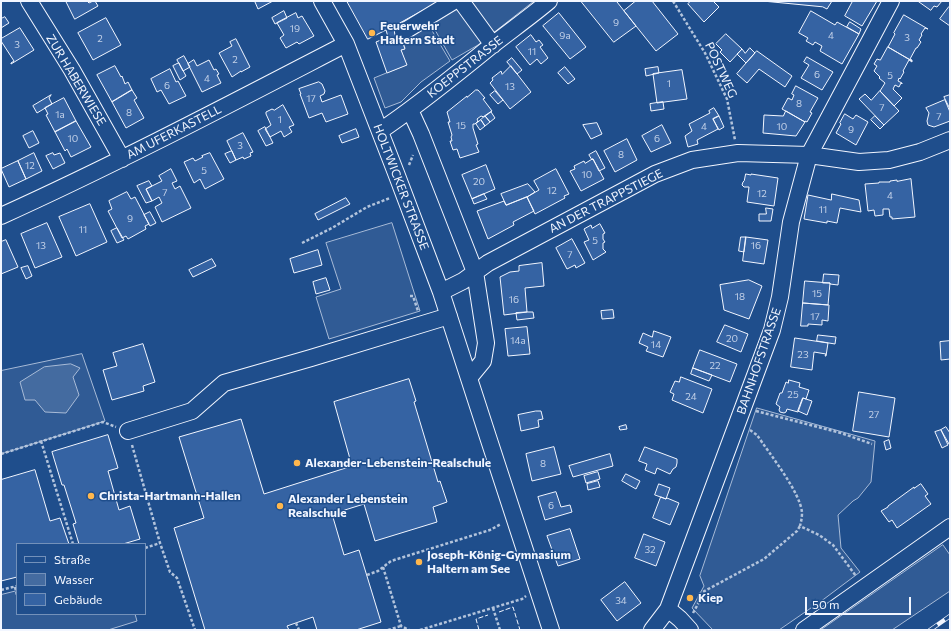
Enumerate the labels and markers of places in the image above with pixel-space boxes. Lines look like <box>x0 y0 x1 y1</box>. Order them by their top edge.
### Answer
place label: Feuerwehr Haltern Stadt <box>380 19 455 47</box>
marker: Feuerwehr Haltern Stadt <box>367 28 377 38</box>
place label: Alexander-Lebenstein-Realschule <box>305 456 491 470</box>
marker: Alexander-Lebenstein-Realschule <box>292 458 302 468</box>
place label: Christa-Hartmann-Hallen <box>99 489 241 503</box>
marker: Christa-Hartmann-Hallen <box>86 491 96 501</box>
place label: Alexander Lebenstein Realschule <box>288 492 408 520</box>
marker: Alexander Lebenstein Realschule <box>275 501 285 511</box>
place label: Joseph-König-Gymnasium Haltern am See <box>427 548 571 576</box>
marker: Joseph-König-Gymnasium Haltern am See <box>414 557 424 567</box>
place label: Kiep <box>698 591 723 605</box>
marker: Kiep <box>685 593 695 603</box>

